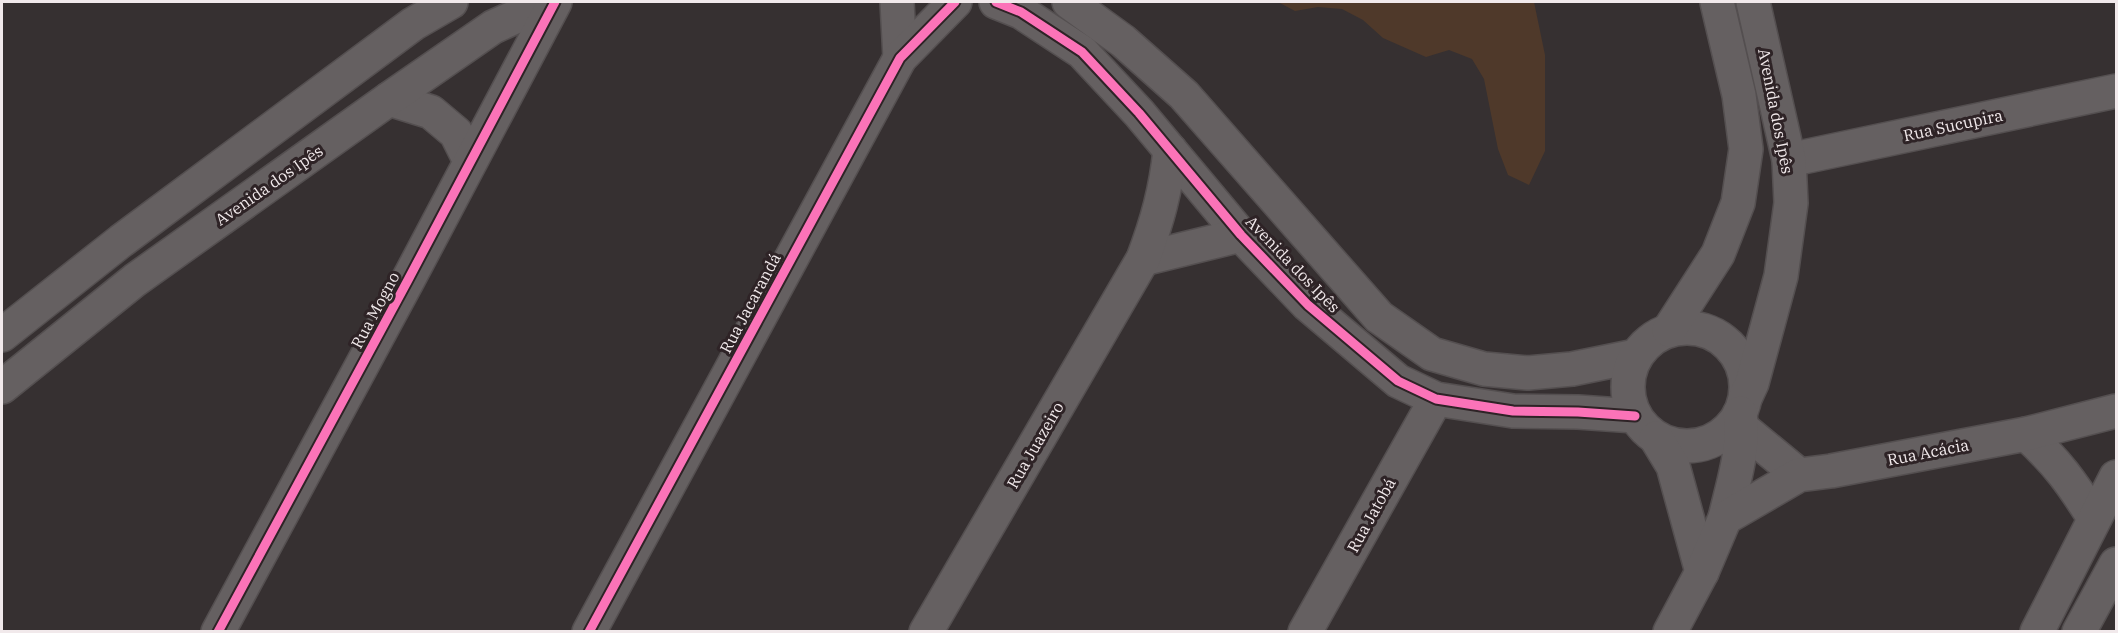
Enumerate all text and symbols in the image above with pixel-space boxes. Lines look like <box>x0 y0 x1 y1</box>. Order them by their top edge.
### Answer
street label: Avenida dos Ipês <box>1754 47 1798 175</box>
street label: Rua Sucupira <box>1901 105 2005 145</box>
street label: Avenida dos Ipês <box>211 140 327 230</box>
street label: Avenida dos Ipês <box>1242 211 1344 317</box>
street label: Rua Jacarandá <box>715 249 785 356</box>
street label: Rua Mogno <box>346 268 404 352</box>
street label: Rua Juazeiro <box>1002 398 1068 492</box>
street label: Rua Acácia <box>1885 434 1971 470</box>
street label: Rua Jatobá <box>1342 474 1400 556</box>

